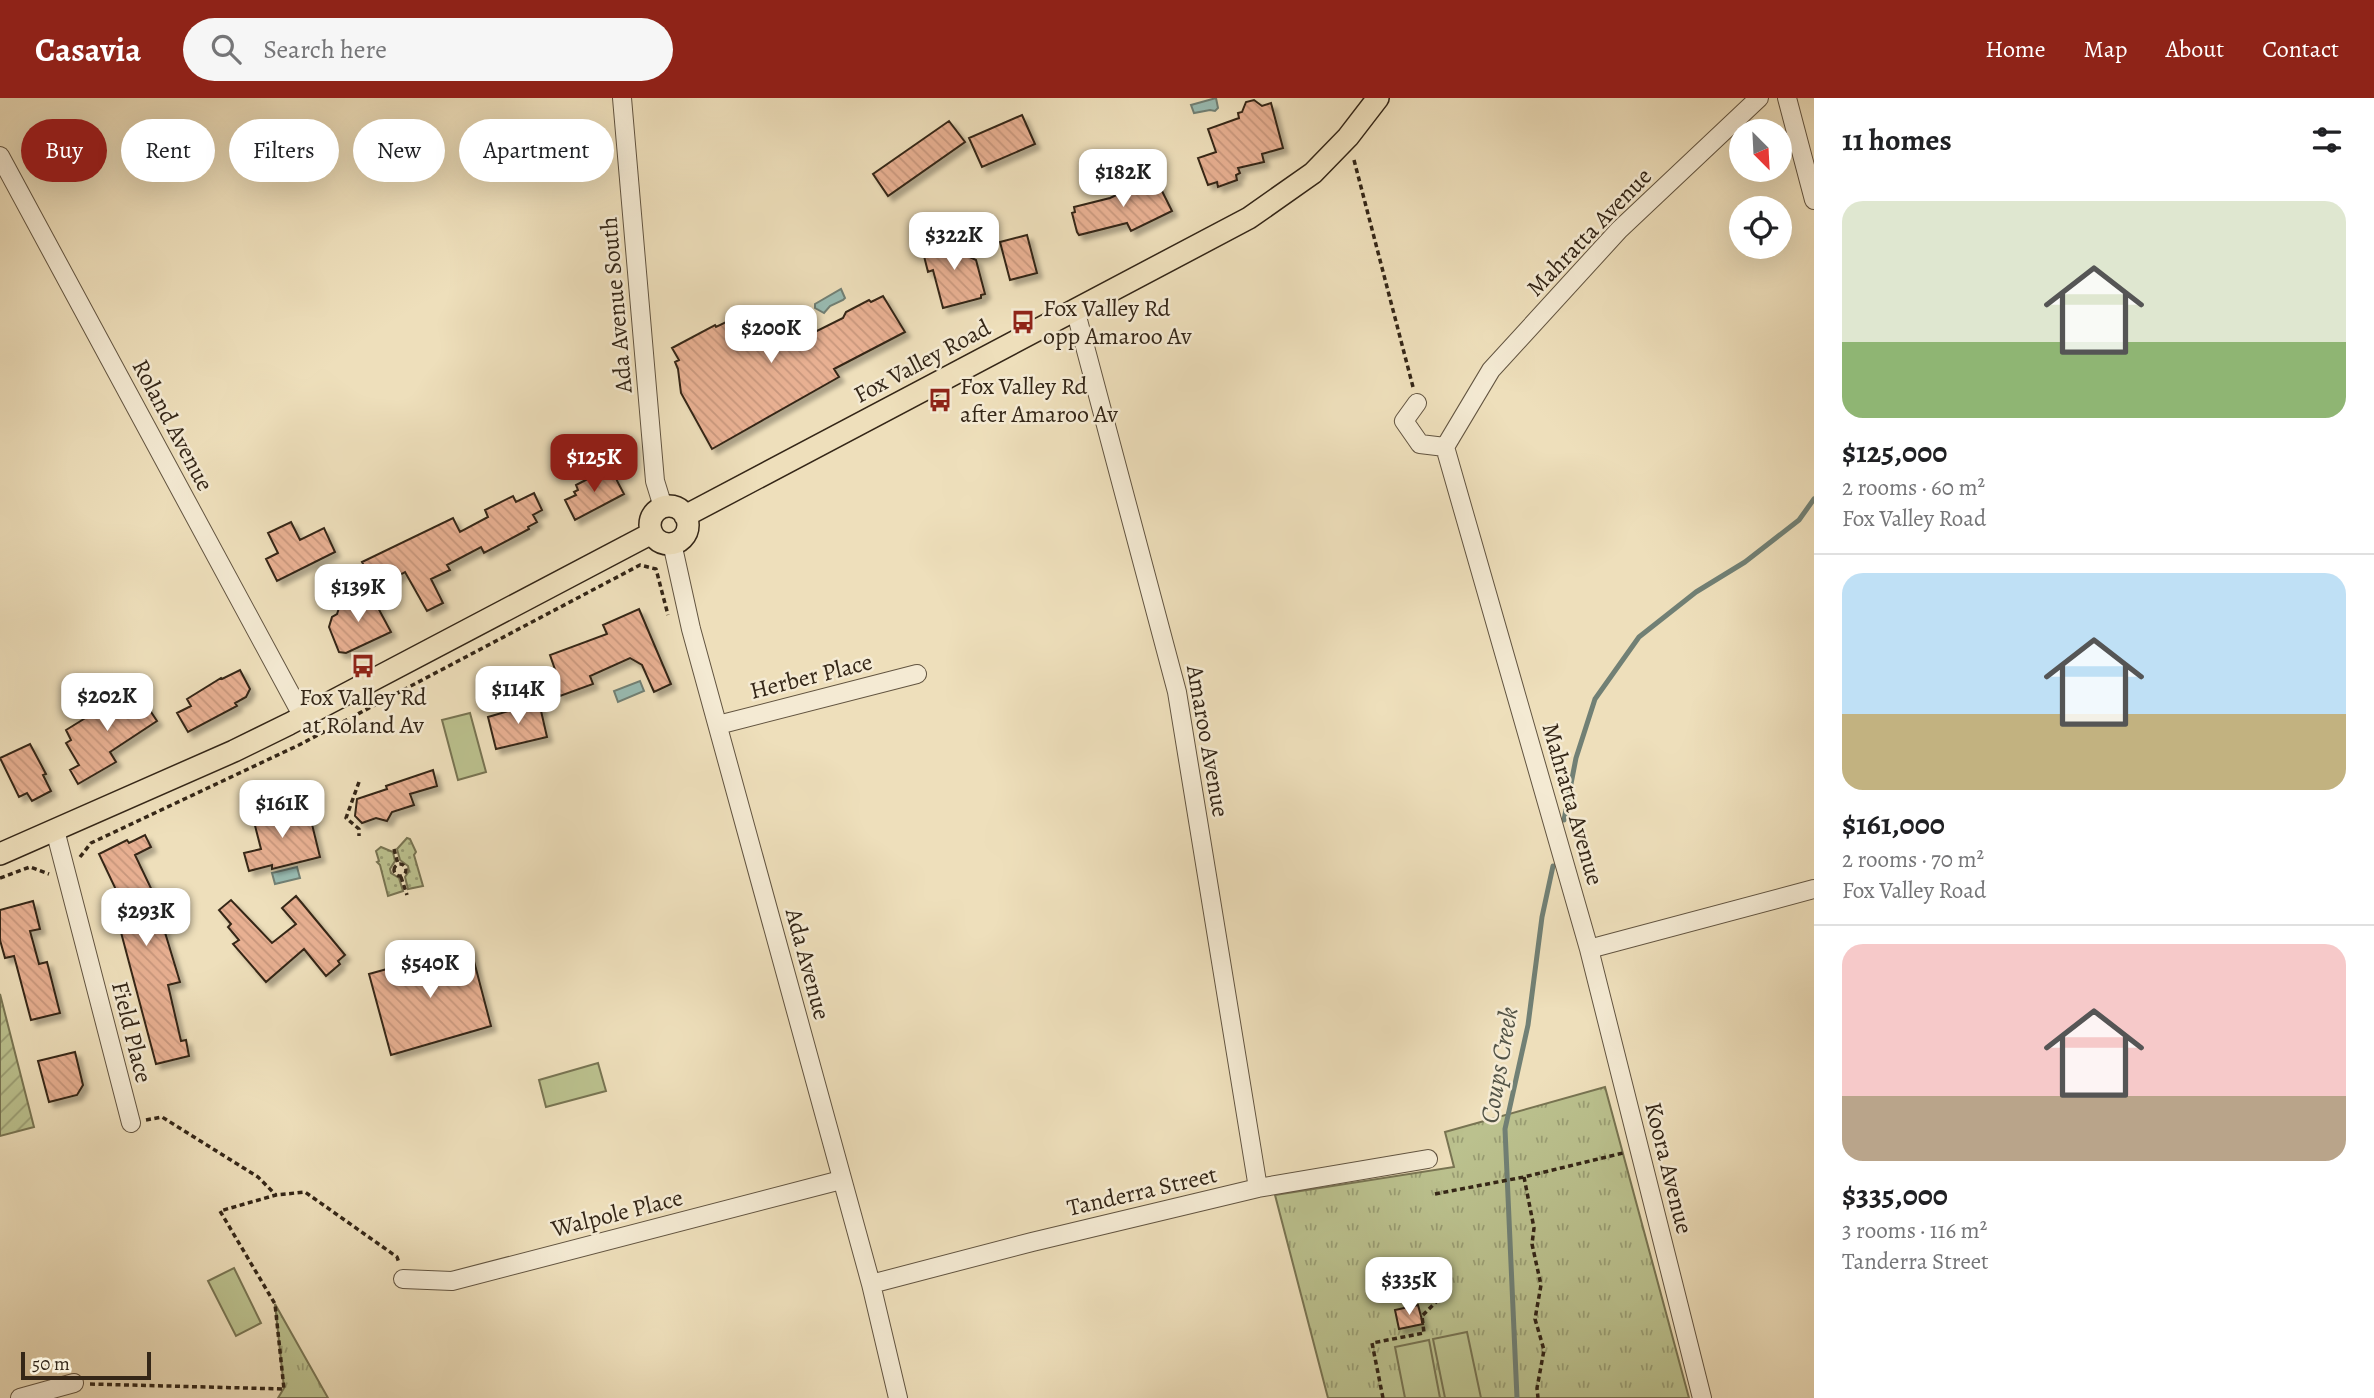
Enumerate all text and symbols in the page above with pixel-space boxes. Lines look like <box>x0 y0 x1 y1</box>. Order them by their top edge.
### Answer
search box <box>183 18 673 81</box>
text: Casavia <box>35 27 141 72</box>
icon: search <box>207 30 245 68</box>
text: Search here <box>263 32 387 67</box>
text: Home <box>1985 33 2046 65</box>
text: Map <box>2084 33 2128 65</box>
text: About <box>2166 33 2224 65</box>
text: Contact <box>2262 33 2339 65</box>
chip: Buy <box>21 119 107 182</box>
chip: Rent <box>121 119 215 182</box>
chip: Filters <box>229 119 339 182</box>
chip: New <box>353 119 445 182</box>
chip: Apartment <box>459 119 614 182</box>
north arrow <box>1729 119 1792 182</box>
map controls <box>1729 119 1792 259</box>
text: 11 homes <box>1842 120 1952 160</box>
icon: filters <box>2308 121 2346 159</box>
pin: $182K <box>1074 150 1172 209</box>
text: $182K <box>1095 156 1151 187</box>
street label: Mahratta Avenue <box>1519 161 1659 303</box>
button: locate <box>1729 196 1792 259</box>
pin: $322K <box>905 212 1003 272</box>
street label: Ada Avenue South <box>592 215 640 395</box>
text: $322K <box>925 219 983 250</box>
icon: home <box>2031 247 2157 373</box>
place label: Fox Valley Rd opp Amaroo Av <box>1043 292 1192 352</box>
pin: $200K <box>722 306 820 365</box>
bus stop icon: Fox Valley Rd opp Amaroo Av <box>1009 308 1037 336</box>
street label: Fox Valley Road <box>848 311 996 410</box>
text: $200K <box>741 312 801 343</box>
street label: Roland Avenue <box>125 353 221 497</box>
place label: Fox Valley Rd after Amaroo Av <box>960 370 1118 430</box>
bus stop icon: Fox Valley Rd after Amaroo Av <box>926 386 954 414</box>
text: $125,000 <box>1842 432 1947 472</box>
pin: $125K <box>545 434 643 494</box>
text: $125K <box>567 441 622 472</box>
text: 2 rooms · 60 m² <box>1842 472 1985 503</box>
text: Fox Valley Road <box>1842 503 1986 534</box>
pin: $139K <box>309 564 407 624</box>
text: $139K <box>331 571 385 602</box>
icon: home <box>2031 619 2157 745</box>
street label: Herber Place <box>746 645 876 707</box>
bus stop icon: Fox Valley Rd at Roland Av <box>349 652 377 680</box>
street label: Amaroo Avenue <box>1179 662 1237 820</box>
pin: $114K <box>469 666 567 726</box>
text: $114K <box>491 673 545 704</box>
pin: $202K <box>58 674 156 733</box>
text: $202K <box>77 680 137 711</box>
place label: Fox Valley Rd at Roland Av <box>299 681 427 741</box>
street label: Mahratta Avenue <box>1535 719 1611 889</box>
pin: $161K <box>233 780 331 840</box>
text: $161K <box>255 787 309 818</box>
text: $161,000 <box>1842 804 1945 844</box>
text: 2 rooms · 70 m² <box>1842 844 1984 875</box>
text: Fox Valley Road <box>1842 875 1986 906</box>
pin: $293K <box>97 888 195 948</box>
text: $293K <box>117 895 175 926</box>
street label: Ada Avenue <box>778 904 838 1023</box>
pin: $540K <box>381 940 479 1000</box>
text: $540K <box>401 947 459 978</box>
street label: Field Place <box>104 978 160 1086</box>
icon: home <box>2031 990 2157 1116</box>
water label: Coups Creek <box>1472 1004 1526 1126</box>
street label: Koora Avenue <box>1637 1099 1701 1237</box>
street label: Tanderra Street <box>1064 1158 1220 1224</box>
text: $335,000 <box>1842 1175 1948 1215</box>
street label: Walpole Place <box>547 1181 686 1245</box>
text: 3 rooms · 116 m² <box>1842 1215 1987 1246</box>
text: Tanderra Street <box>1842 1246 1989 1277</box>
pin: $335K <box>1360 1258 1458 1317</box>
text: $335K <box>1381 1264 1437 1295</box>
scale bar <box>21 1349 150 1381</box>
text: 50 m <box>32 1351 70 1377</box>

